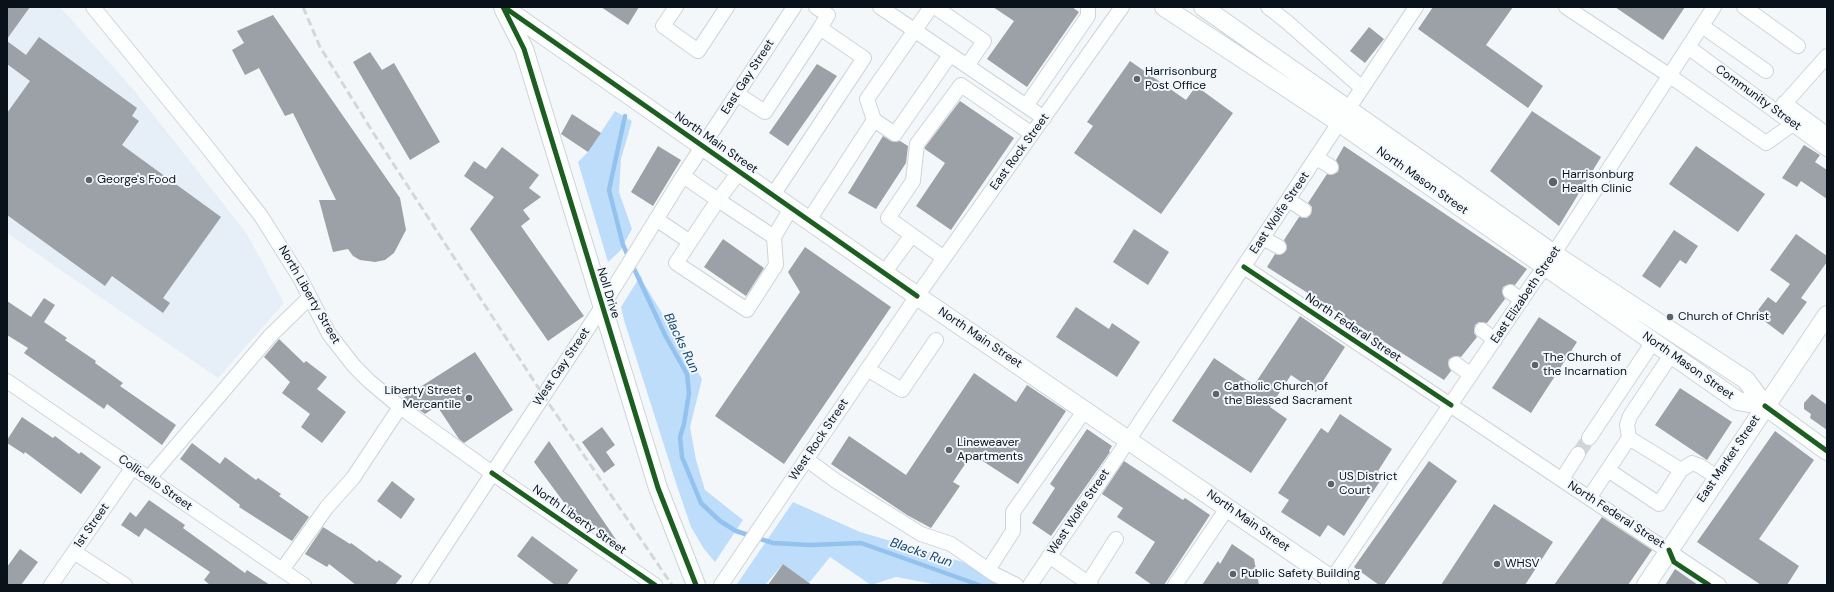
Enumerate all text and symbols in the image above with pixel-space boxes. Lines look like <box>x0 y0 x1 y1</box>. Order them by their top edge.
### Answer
street label: East Gay Street <box>718 37 778 117</box>
street label: Community Street <box>1712 62 1804 134</box>
place label: Harrisonburg Post Office <box>1145 65 1217 93</box>
marker: Harrisonburg Post Office <box>1132 74 1142 84</box>
street label: North Main Street <box>672 109 760 177</box>
street label: East Rock Street <box>987 111 1053 193</box>
street label: North Mason Street <box>1373 144 1471 218</box>
place label: Harrisonburg Health Clinic <box>1562 168 1634 196</box>
street label: East Wolfe Street <box>1247 169 1313 257</box>
place label: George's Food <box>97 173 176 187</box>
marker: George's Food <box>84 175 94 185</box>
marker: Harrisonburg Health Clinic <box>1547 176 1559 188</box>
street label: North Liberty Street <box>275 243 343 347</box>
street label: East Elizabeth Street <box>1488 244 1564 346</box>
street label: Noll Drive <box>593 266 623 320</box>
street label: North Federal Street <box>1302 290 1404 366</box>
street label: North Main Street <box>935 305 1025 371</box>
water label: Blacks Run <box>660 310 702 376</box>
place label: Church of Christ <box>1678 310 1769 324</box>
marker: Church of Christ <box>1665 312 1675 322</box>
street label: West Gay Street <box>531 325 593 409</box>
street label: North Mason Street <box>1639 329 1737 403</box>
place label: The Church of the Incarnation <box>1543 351 1627 379</box>
marker: The Church of the Incarnation <box>1530 360 1540 370</box>
place label: Catholic Church of the Blessed Sacrament <box>1224 380 1352 408</box>
place label: Liberty Street Mercantile <box>384 384 461 412</box>
marker: Catholic Church of the Blessed Sacrament <box>1211 389 1221 399</box>
marker: Liberty Street Mercantile <box>464 393 474 403</box>
street label: West Rock Street <box>786 396 852 484</box>
street label: East Market Street <box>1694 413 1764 505</box>
place label: Lineweaver Apartments <box>957 436 1023 464</box>
marker: Lineweaver Apartments <box>944 445 954 455</box>
street label: Collicello Street <box>115 452 195 514</box>
street label: West Wolfe Street <box>1045 466 1113 558</box>
place label: US District Court <box>1339 470 1397 498</box>
street label: North Federal Street <box>1565 478 1667 552</box>
marker: US District Court <box>1326 479 1336 489</box>
street label: North Liberty Street <box>529 482 629 558</box>
street label: North Main Street <box>1204 487 1292 555</box>
street label: 1st Street <box>71 501 113 551</box>
water label: Blacks Run <box>888 535 954 571</box>
place label: WHSV <box>1505 557 1540 571</box>
marker: WHSV <box>1492 559 1502 569</box>
place label: Public Safety Building <box>1241 567 1360 581</box>
marker: Public Safety Building <box>1228 569 1238 579</box>

